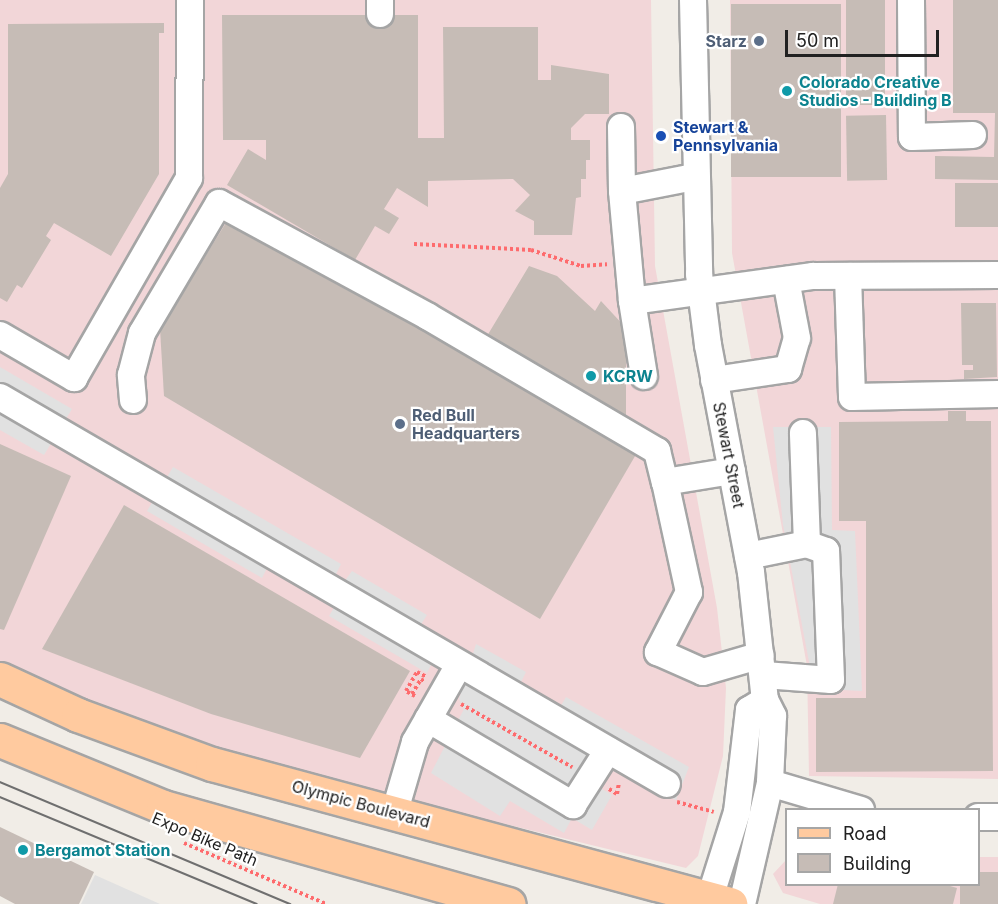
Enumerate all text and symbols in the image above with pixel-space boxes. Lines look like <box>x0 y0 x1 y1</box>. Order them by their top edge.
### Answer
scale bar <box>788 18 942 56</box>
text: 50 m <box>796 30 839 51</box>
place label: Starz <box>706 31 747 51</box>
marker: Starz <box>752 34 766 48</box>
place label: Colorado Creative Studios - Building B <box>799 72 952 110</box>
marker: Colorado Creative Studios - Building B <box>780 84 794 98</box>
place label: Stewart & Pennsylvania <box>673 117 778 155</box>
marker: Stewart & Pennsylvania <box>654 129 668 143</box>
place label: KCRW <box>603 366 653 386</box>
marker: KCRW <box>584 369 598 383</box>
street label: Stewart Street <box>709 400 749 510</box>
place label: Red Bull Headquarters <box>412 405 520 443</box>
marker: Red Bull Headquarters <box>393 417 407 431</box>
street label: Olympic Boulevard <box>290 776 432 832</box>
street label: Expo Bike Path <box>149 808 261 870</box>
legend <box>785 808 980 886</box>
text: Road <box>843 823 886 844</box>
place label: Bergamot Station <box>35 840 170 860</box>
marker: Bergamot Station <box>16 843 30 857</box>
text: Building <box>843 853 911 874</box>

